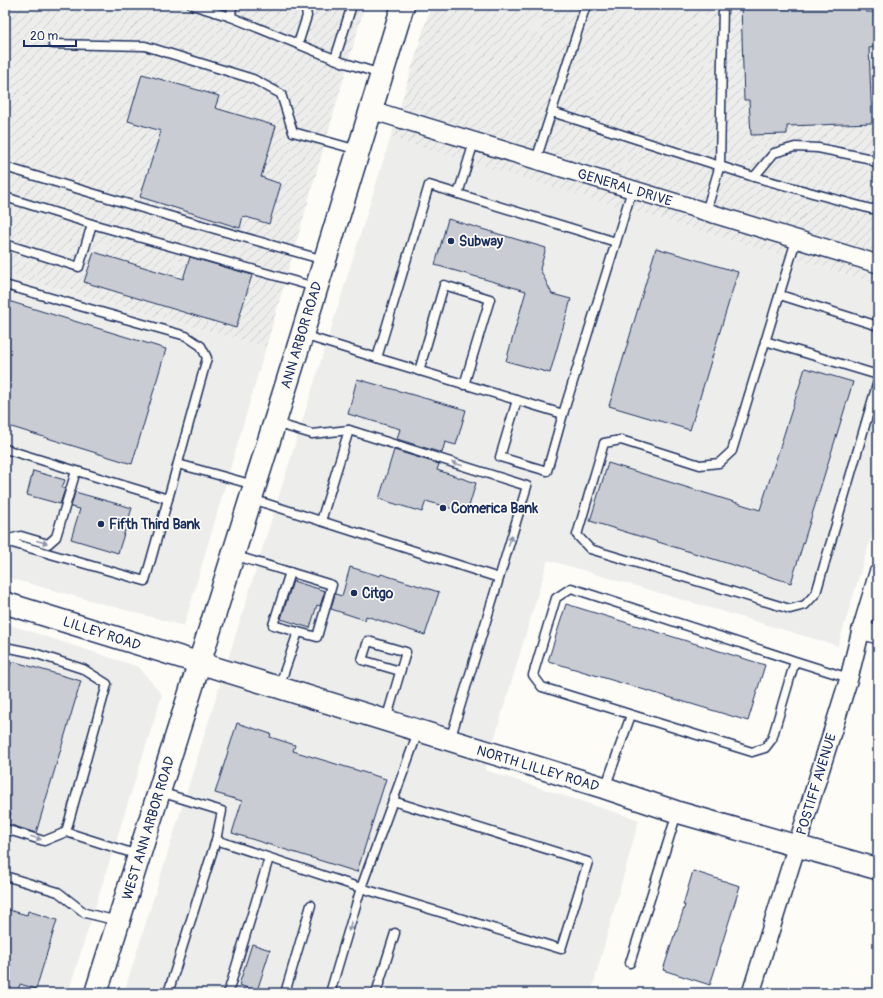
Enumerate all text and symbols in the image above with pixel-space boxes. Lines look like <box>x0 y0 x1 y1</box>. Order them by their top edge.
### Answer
scale bar <box>24 22 76 48</box>
text: 20 m <box>30 29 59 44</box>
street label: GENERAL DRIVE <box>575 165 674 210</box>
place label: Subway <box>459 233 503 250</box>
marker: Subway <box>446 236 456 246</box>
street label: ANN ARBOR ROAD <box>277 279 326 391</box>
one-way arrow <box>451 461 463 467</box>
place label: Comerica Bank <box>451 500 538 517</box>
marker: Comerica Bank <box>438 503 448 513</box>
place label: Fifth Third Bank <box>109 516 200 533</box>
marker: Fifth Third Bank <box>96 519 106 529</box>
one-way arrow <box>507 534 513 546</box>
one-way arrow <box>36 539 49 545</box>
place label: Citgo <box>362 585 394 602</box>
marker: Citgo <box>349 588 359 598</box>
street label: LILLEY ROAD <box>61 613 143 654</box>
street label: POSTIFF AVENUE <box>793 731 840 837</box>
street label: NORTH LILLEY ROAD <box>475 742 601 795</box>
street label: WEST ANN ARBOR ROAD <box>119 754 178 902</box>
one-way arrow <box>30 835 42 841</box>
one-way arrow <box>347 920 353 932</box>

